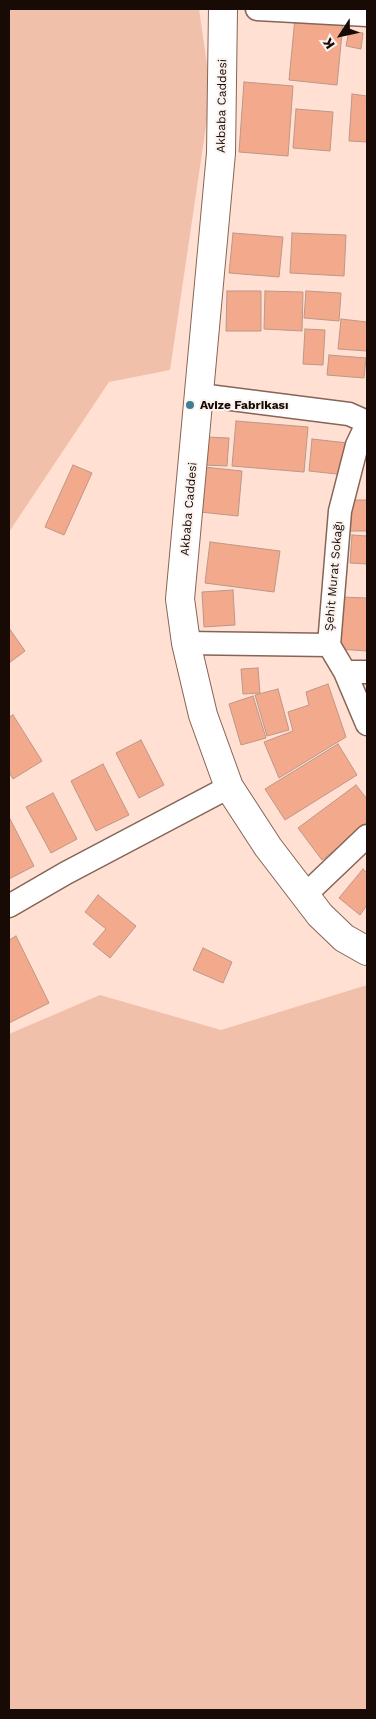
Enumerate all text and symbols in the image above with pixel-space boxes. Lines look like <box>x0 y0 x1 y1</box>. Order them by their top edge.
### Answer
north arrow <box>316 10 366 60</box>
text: K <box>319 35 338 52</box>
street label: Akbaba Caddesi <box>214 59 230 153</box>
place label: Avize Fabrikası <box>200 398 288 412</box>
marker: Avize Fabrikası <box>184 399 196 411</box>
street label: Akbaba Caddesi <box>178 462 200 556</box>
street label: Şehit Murat Sokağı <box>322 520 346 632</box>

